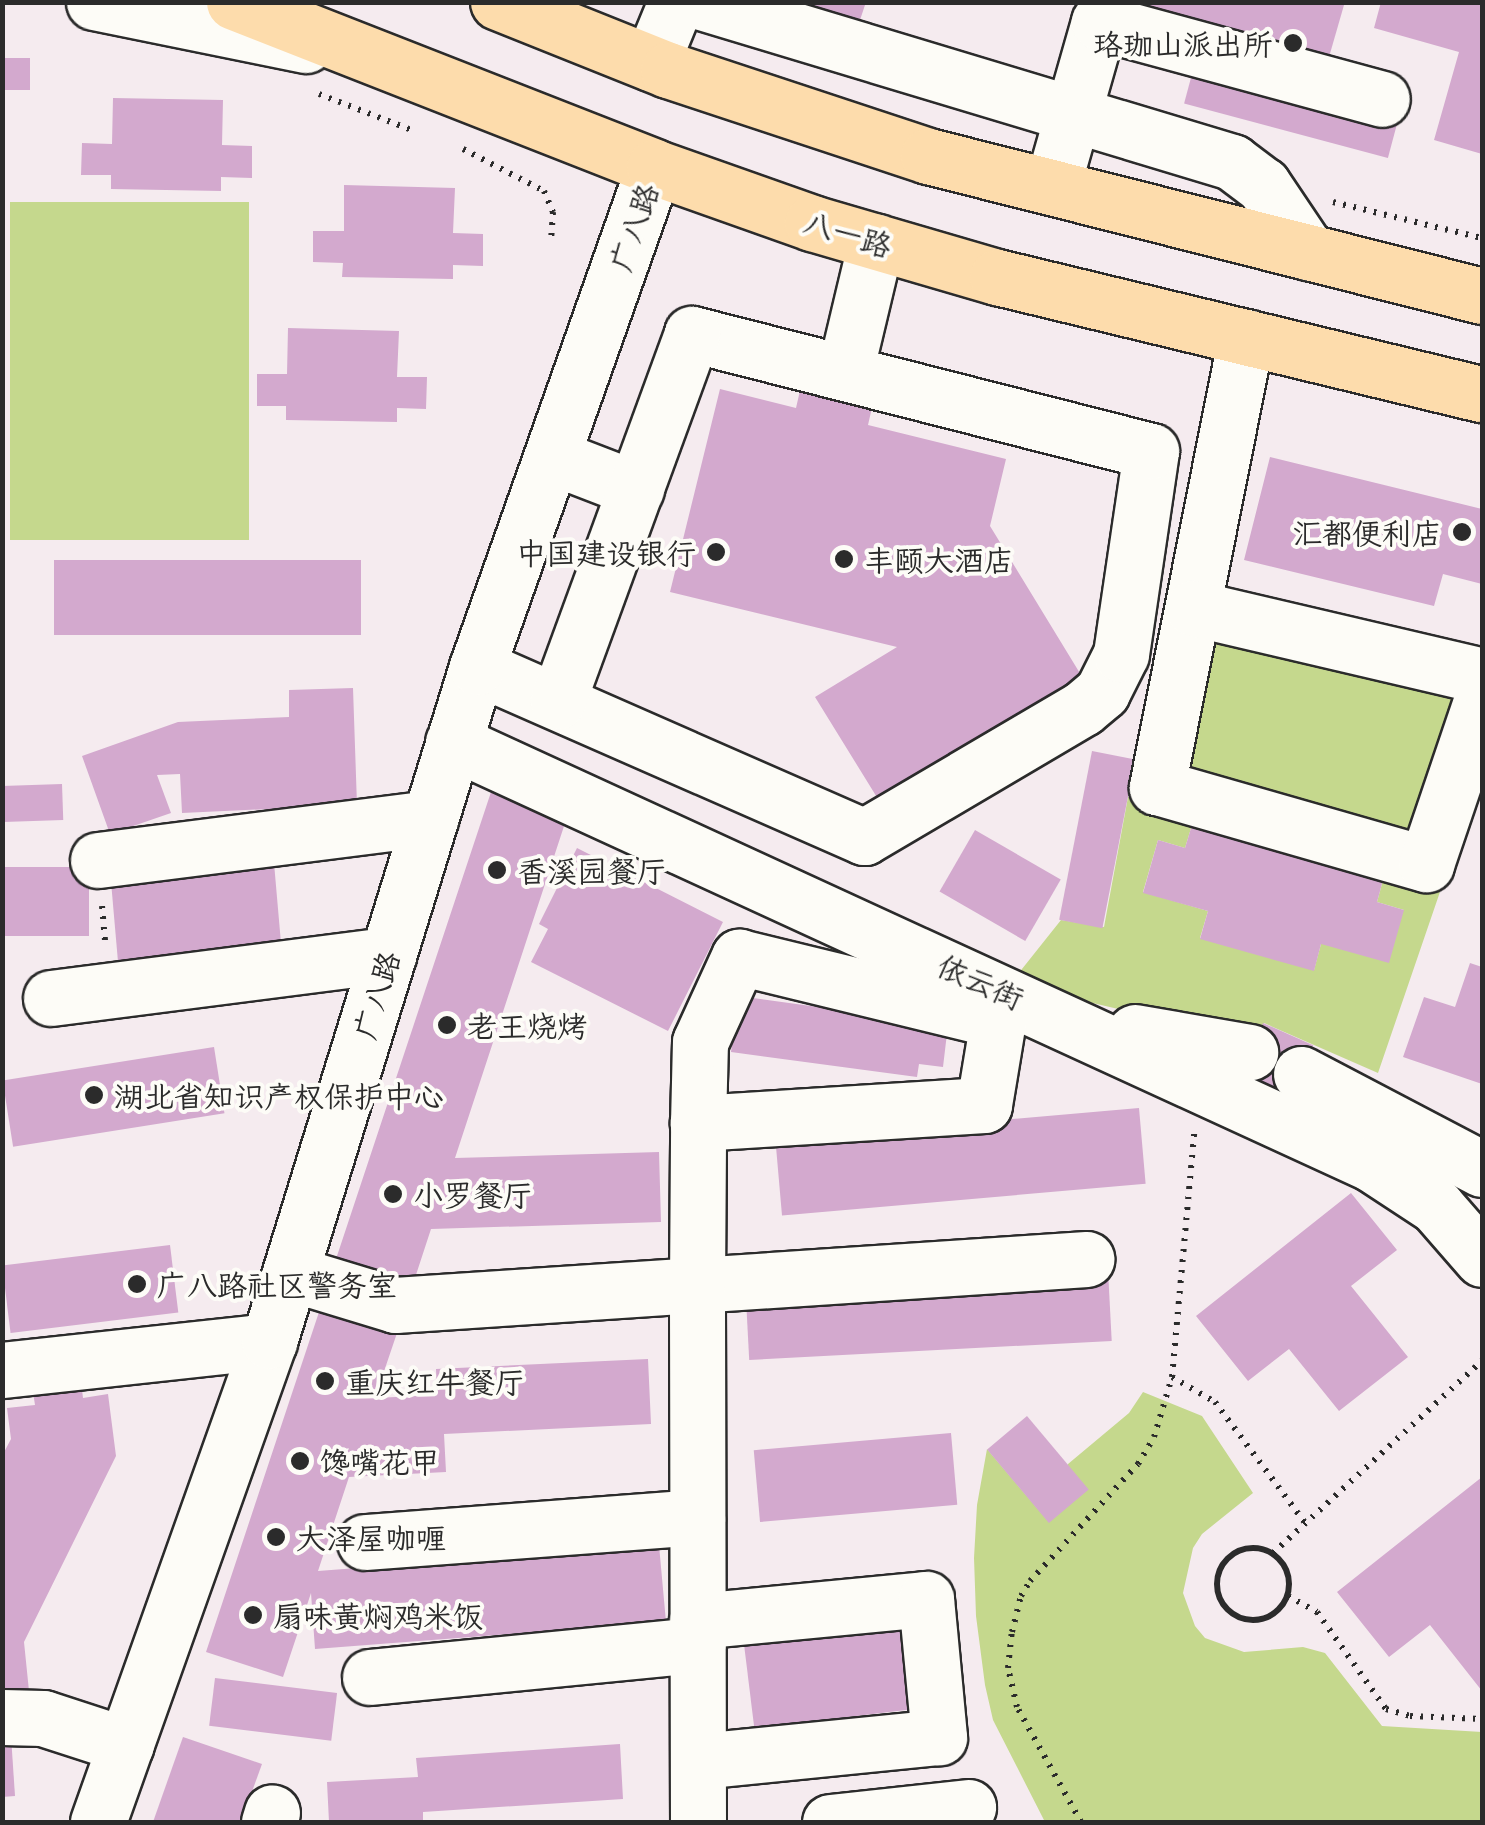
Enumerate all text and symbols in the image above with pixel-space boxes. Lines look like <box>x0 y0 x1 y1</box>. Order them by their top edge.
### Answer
place label: 珞珈山派出所 <box>1093 25 1273 61</box>
marker: 珞珈山派出所 <box>1282 32 1304 54</box>
street label: 广八路 <box>601 179 665 275</box>
street label: 八一路 <box>800 203 896 263</box>
place label: 汇都便利店 <box>1292 514 1442 550</box>
marker: 汇都便利店 <box>1451 521 1473 543</box>
place label: 中国建设银行 <box>516 534 696 570</box>
marker: 中国建设银行 <box>705 541 727 563</box>
place label: 丰颐大酒店 <box>864 541 1014 577</box>
marker: 丰颐大酒店 <box>833 548 855 570</box>
place label: 香溪园餐厅 <box>517 852 667 888</box>
marker: 香溪园餐厅 <box>486 859 508 881</box>
street label: 依云街 <box>933 946 1029 1016</box>
street label: 广八路 <box>346 947 406 1043</box>
place label: 老王烧烤 <box>467 1007 587 1043</box>
marker: 老王烧烤 <box>436 1014 458 1036</box>
place label: 湖北省知识产权保护中心 <box>114 1077 444 1113</box>
marker: 湖北省知识产权保护中心 <box>83 1084 105 1106</box>
place label: 小罗餐厅 <box>413 1176 533 1212</box>
marker: 小罗餐厅 <box>382 1183 404 1205</box>
place label: 广八路社区警务室 <box>157 1266 397 1302</box>
marker: 广八路社区警务室 <box>126 1273 148 1295</box>
place label: 重庆红牛餐厅 <box>345 1363 525 1399</box>
marker: 重庆红牛餐厅 <box>314 1370 336 1392</box>
place label: 馋嘴花甲 <box>320 1443 440 1479</box>
marker: 馋嘴花甲 <box>289 1450 311 1472</box>
place label: 大泽屋咖喱 <box>296 1519 446 1555</box>
marker: 大泽屋咖喱 <box>265 1526 287 1548</box>
place label: 扇味黄焖鸡米饭 <box>273 1597 483 1633</box>
marker: 扇味黄焖鸡米饭 <box>242 1604 264 1626</box>

